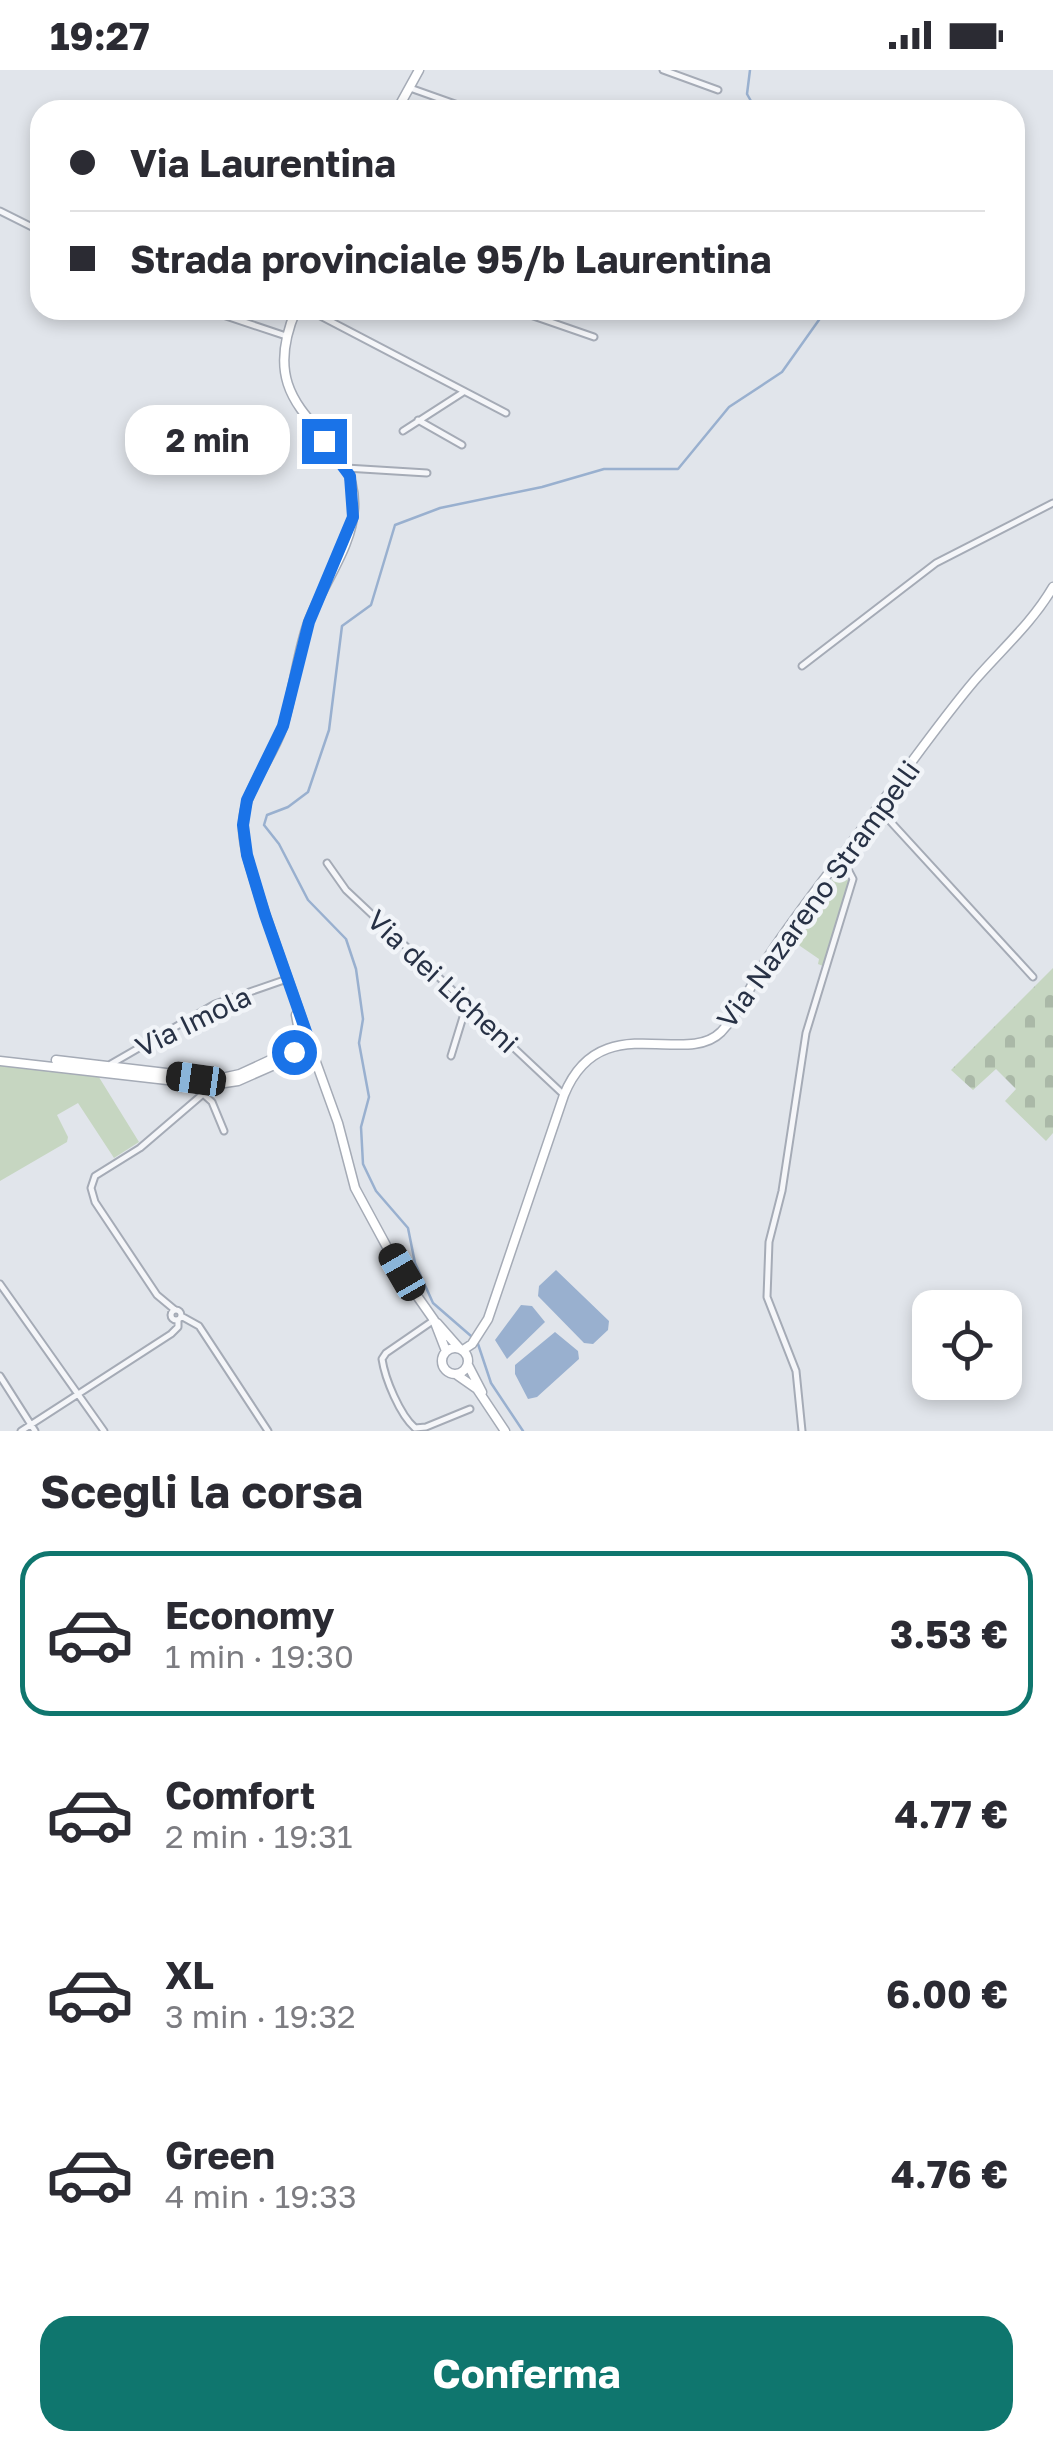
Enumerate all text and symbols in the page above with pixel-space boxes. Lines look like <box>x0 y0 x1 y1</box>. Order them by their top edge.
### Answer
text: 19:27 <box>50 13 150 58</box>
text: Via Laurentina <box>130 140 396 185</box>
text: Strada provinciale 95/b Laurentina <box>130 236 772 281</box>
callout: 2 min <box>124 406 289 476</box>
route end <box>302 419 347 464</box>
text: 2 min <box>166 421 249 459</box>
street label: Via Nazareno Strampelli <box>710 754 926 1034</box>
street label: Via dei Licheni <box>361 903 525 1059</box>
street label: Via Imola <box>130 979 256 1063</box>
route start <box>272 1030 317 1075</box>
car <box>164 1060 228 1098</box>
car <box>374 1239 430 1305</box>
map controls <box>912 1290 1022 1400</box>
button: locate <box>912 1290 1022 1400</box>
text: Scegli la corsa <box>40 1464 363 1518</box>
icon: car <box>45 1589 135 1679</box>
text: Economy <box>165 1592 334 1637</box>
text: 3.53 € <box>890 1611 1008 1656</box>
text: 1 min · 19:30 <box>165 1637 354 1675</box>
icon: car <box>45 1769 135 1859</box>
text: Comfort <box>165 1772 315 1817</box>
text: 4.77 € <box>894 1791 1008 1836</box>
text: 2 min · 19:31 <box>165 1817 352 1855</box>
icon: car <box>45 1949 135 2039</box>
text: XL <box>165 1952 214 1997</box>
text: 6.00 € <box>886 1971 1008 2016</box>
text: 3 min · 19:32 <box>165 1997 356 2035</box>
icon: car <box>45 2129 135 2219</box>
text: Green <box>165 2132 275 2177</box>
text: 4.76 € <box>891 2151 1008 2196</box>
text: 4 min · 19:33 <box>165 2177 357 2215</box>
button: Conferma <box>40 2316 1013 2431</box>

